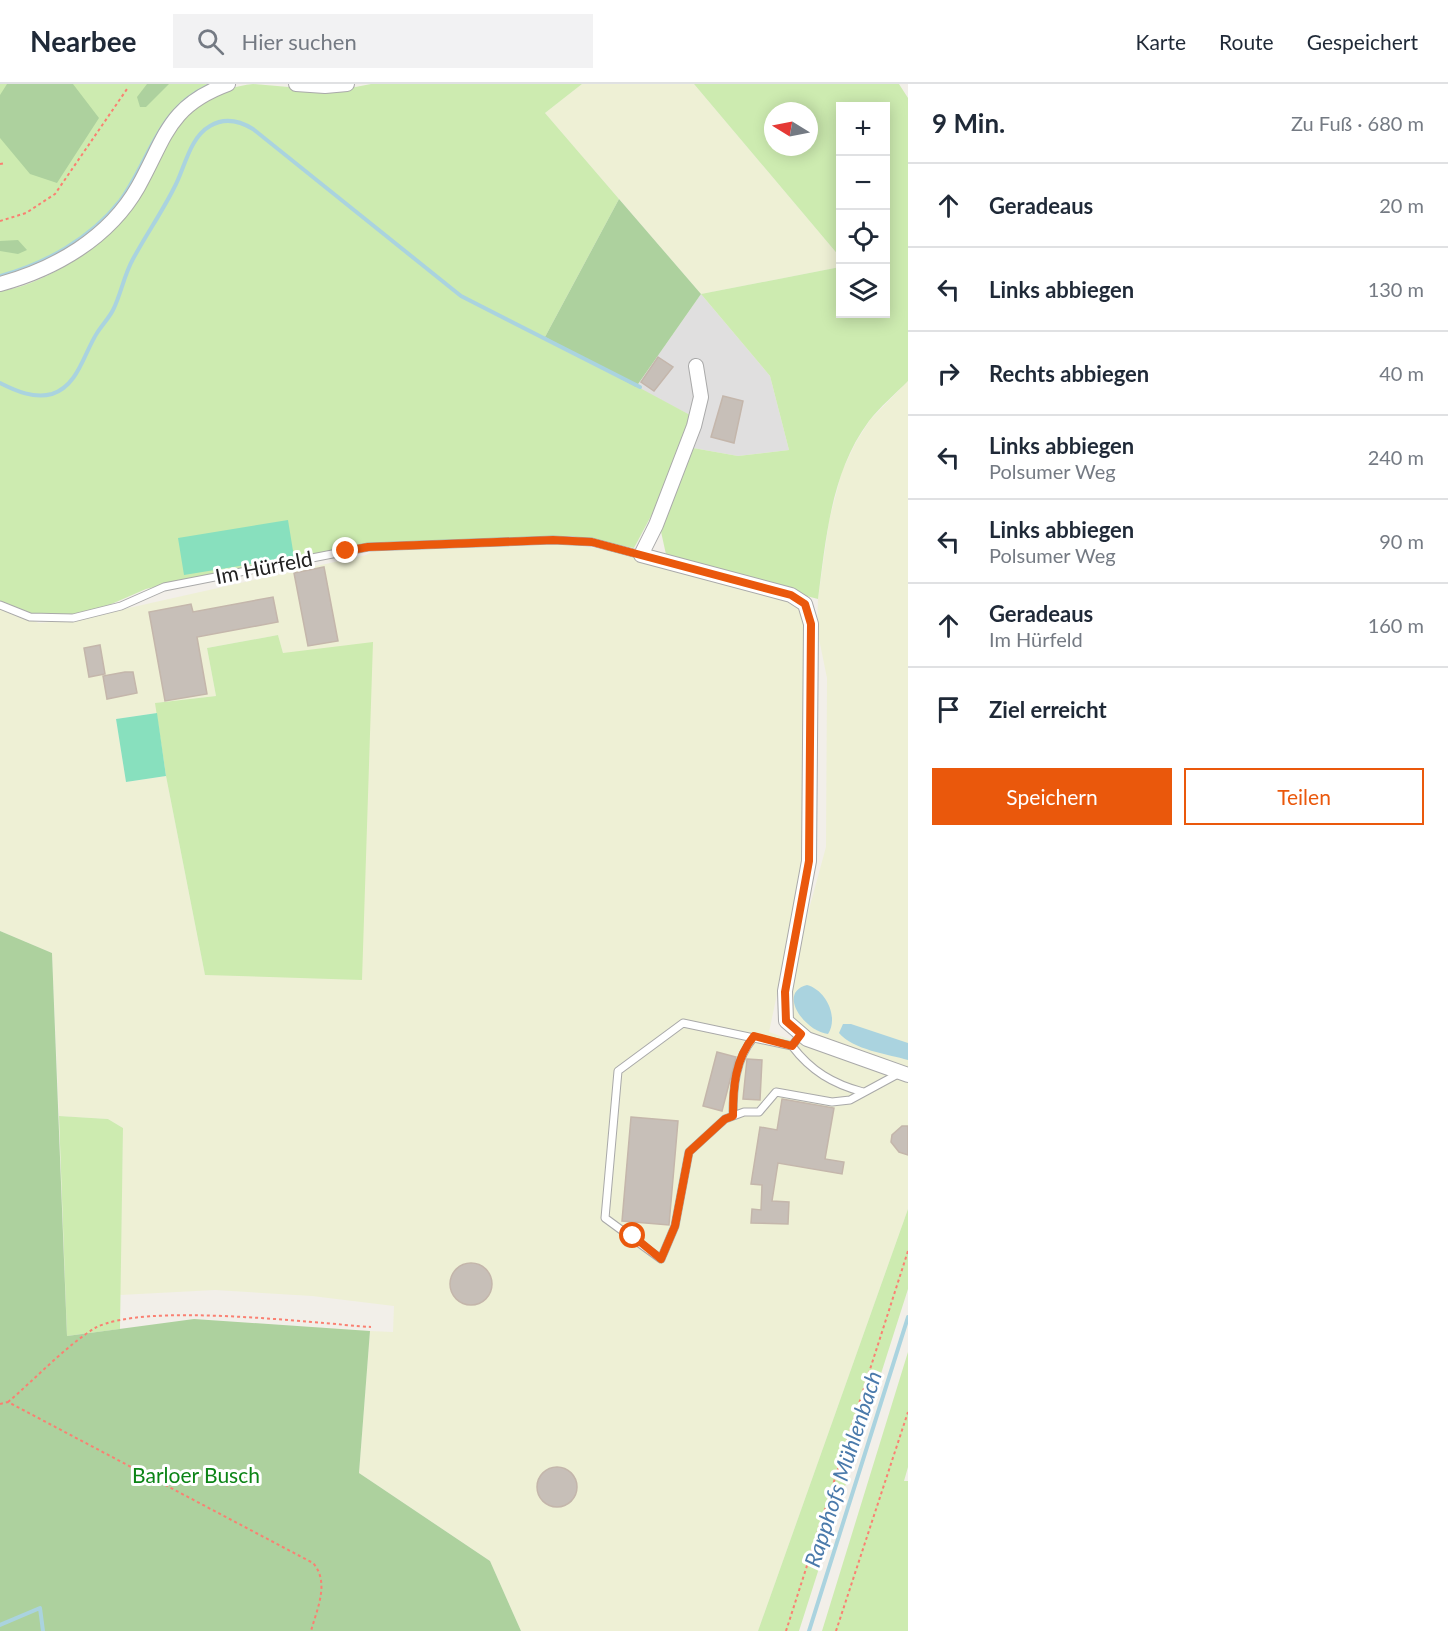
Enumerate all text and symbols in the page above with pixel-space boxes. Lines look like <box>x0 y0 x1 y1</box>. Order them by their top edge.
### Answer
search box <box>173 14 593 68</box>
text: Nearbee <box>30 24 137 58</box>
icon: search <box>194 25 227 58</box>
text: Hier suchen <box>242 28 357 55</box>
text: Karte <box>1136 29 1186 54</box>
text: Route <box>1219 29 1274 54</box>
text: Gespeichert <box>1307 29 1418 54</box>
north arrow <box>764 102 818 156</box>
map controls <box>836 102 890 318</box>
button: + <box>836 102 890 156</box>
text: 9 Min. <box>932 107 1005 139</box>
text: Zu Fuß · 680 m <box>1291 111 1424 135</box>
button: − <box>836 156 890 210</box>
icon: ahead <box>932 189 965 222</box>
text: Geradeaus <box>989 192 1093 219</box>
text: 20 m <box>1379 193 1424 217</box>
button: locate <box>836 210 890 264</box>
button: layers <box>836 264 890 318</box>
icon: left <box>932 273 965 306</box>
text: Links abbiegen <box>989 276 1134 303</box>
text: 130 m <box>1368 277 1424 301</box>
icon: right <box>932 357 965 390</box>
text: Rechts abbiegen <box>989 360 1149 387</box>
text: 40 m <box>1379 361 1424 385</box>
text: Links abbiegen <box>989 432 1134 459</box>
icon: left <box>932 441 965 474</box>
text: 240 m <box>1368 445 1424 469</box>
text: Polsumer Weg <box>989 459 1116 483</box>
text: Links abbiegen <box>989 516 1134 543</box>
icon: left <box>932 525 965 558</box>
text: 90 m <box>1379 529 1424 553</box>
route end <box>332 537 358 563</box>
text: Polsumer Weg <box>989 543 1116 567</box>
street label: Im Hürfeld <box>213 545 314 588</box>
text: Geradeaus <box>989 600 1093 627</box>
icon: ahead <box>932 609 965 642</box>
text: 160 m <box>1368 613 1424 637</box>
text: Im Hürfeld <box>989 627 1083 651</box>
icon: arrive <box>932 693 965 726</box>
text: Ziel erreicht <box>989 696 1107 723</box>
button: Speichern <box>932 768 1172 825</box>
button: Teilen <box>1184 768 1424 825</box>
route start <box>619 1222 645 1248</box>
water label: Rapphofs Mühlenbach <box>798 1367 887 1570</box>
park label: Barloer Busch <box>132 1462 260 1487</box>

